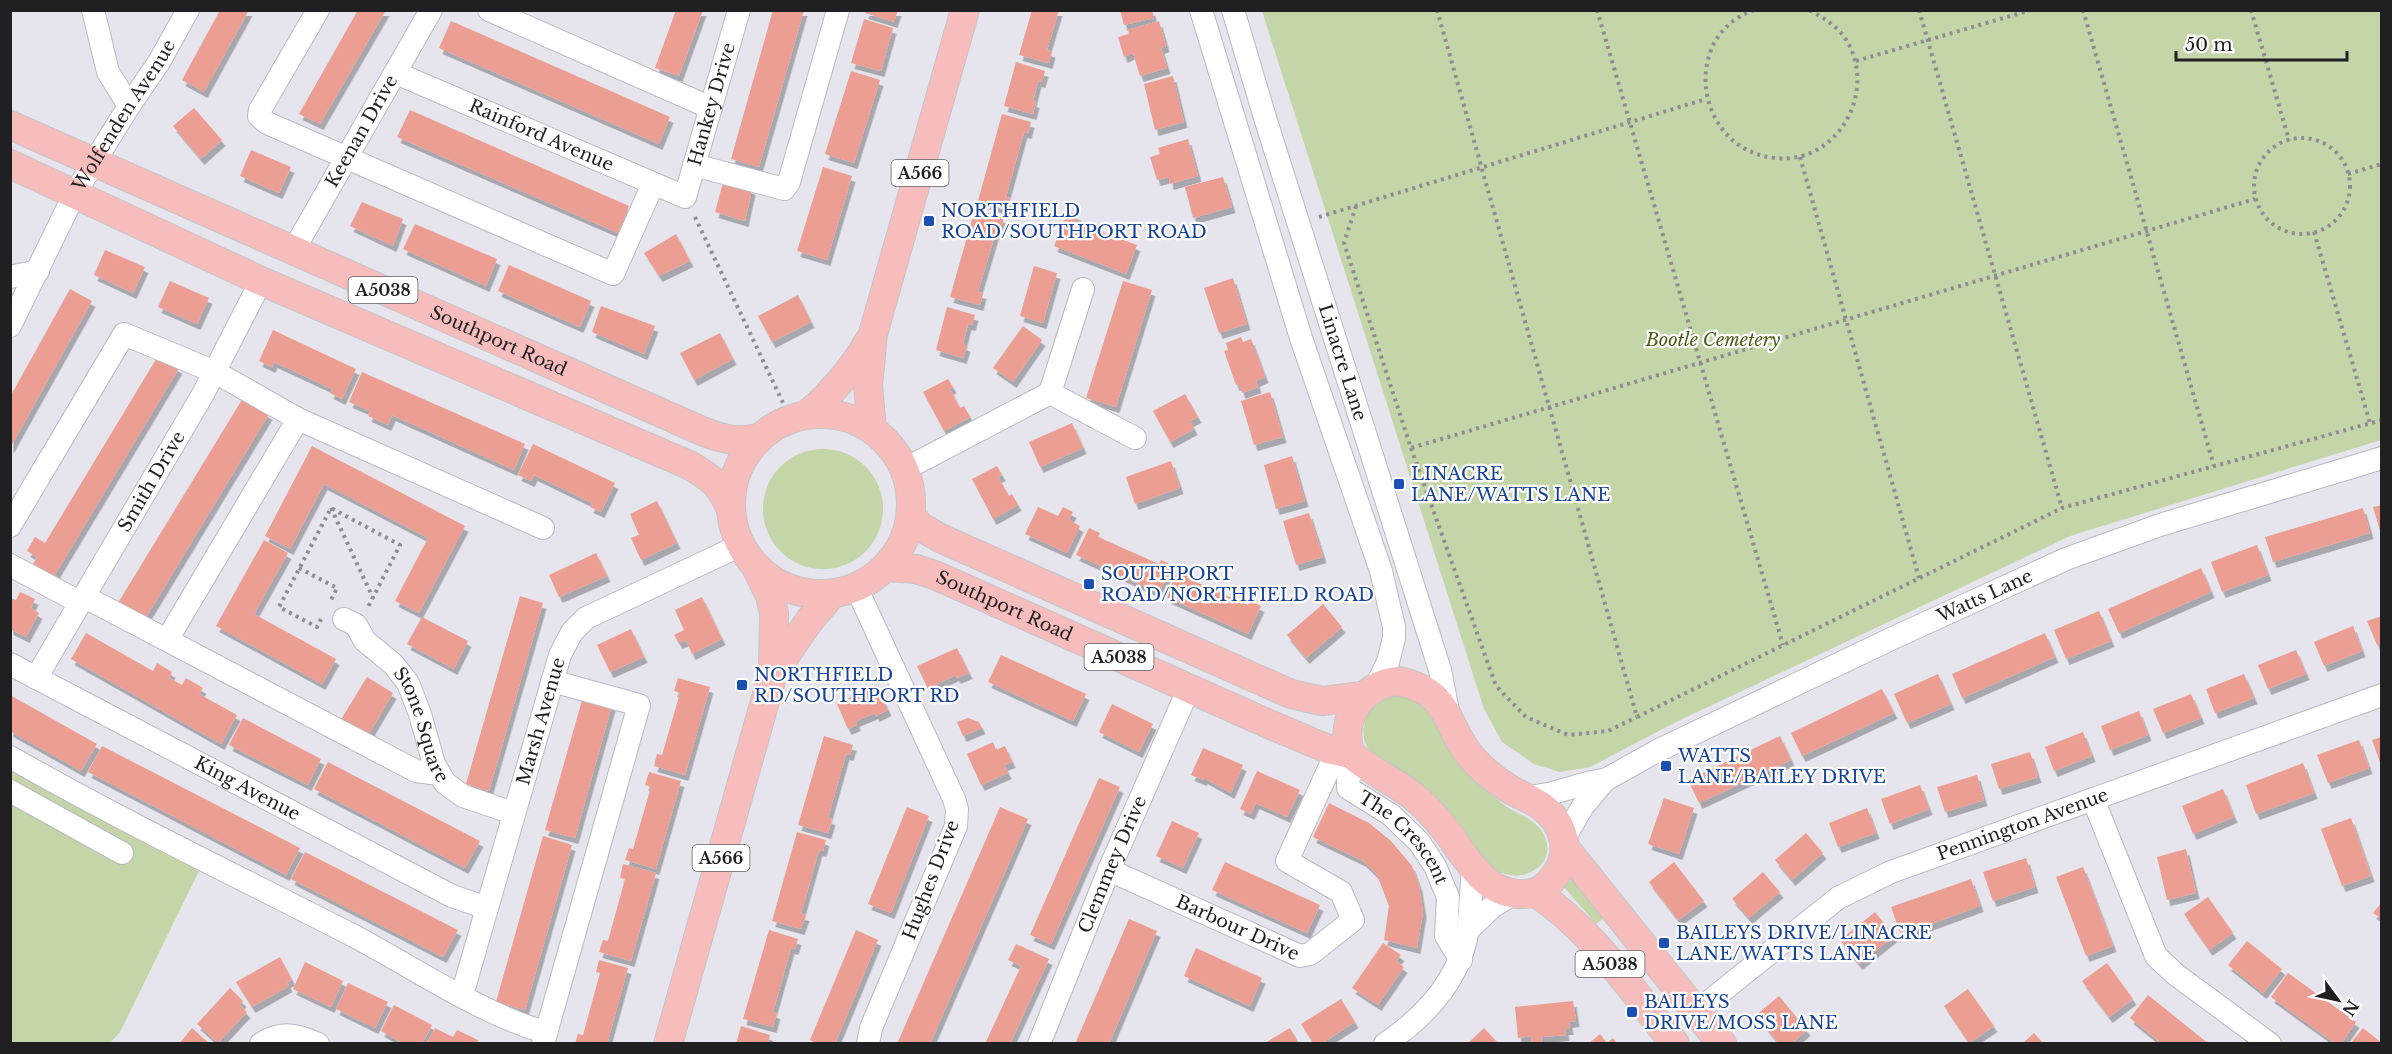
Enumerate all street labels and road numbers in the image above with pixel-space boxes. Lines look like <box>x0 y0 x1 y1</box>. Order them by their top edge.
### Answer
street label: Wolfenden Avenue <box>67 36 180 196</box>
street label: Hankey Drive <box>684 40 740 168</box>
street label: Keenan Drive <box>321 71 402 191</box>
street label: Rainford Avenue <box>465 95 617 176</box>
road number: A566 <box>892 160 948 186</box>
road number: A5038 <box>348 277 418 303</box>
street label: Southport Road <box>427 301 570 381</box>
street label: Linacre Lane <box>1314 301 1371 423</box>
street label: Smith Drive <box>113 427 190 536</box>
street label: Watts Lane <box>1933 565 2036 628</box>
street label: Southport Road <box>933 566 1076 646</box>
road number: A5038 <box>1084 644 1154 670</box>
street label: Marsh Avenue <box>512 655 570 788</box>
street label: Stone Square <box>389 663 453 787</box>
street label: King Avenue <box>191 752 304 825</box>
street label: Pennington Avenue <box>1934 784 2111 865</box>
street label: The Crescent <box>1354 786 1453 888</box>
street label: Clemmey Drive <box>1074 792 1151 936</box>
street label: Hughes Drive <box>898 817 964 943</box>
road number: A566 <box>692 845 750 871</box>
street label: Barbour Drive <box>1173 891 1303 965</box>
road number: A5038 <box>1576 951 1644 977</box>

